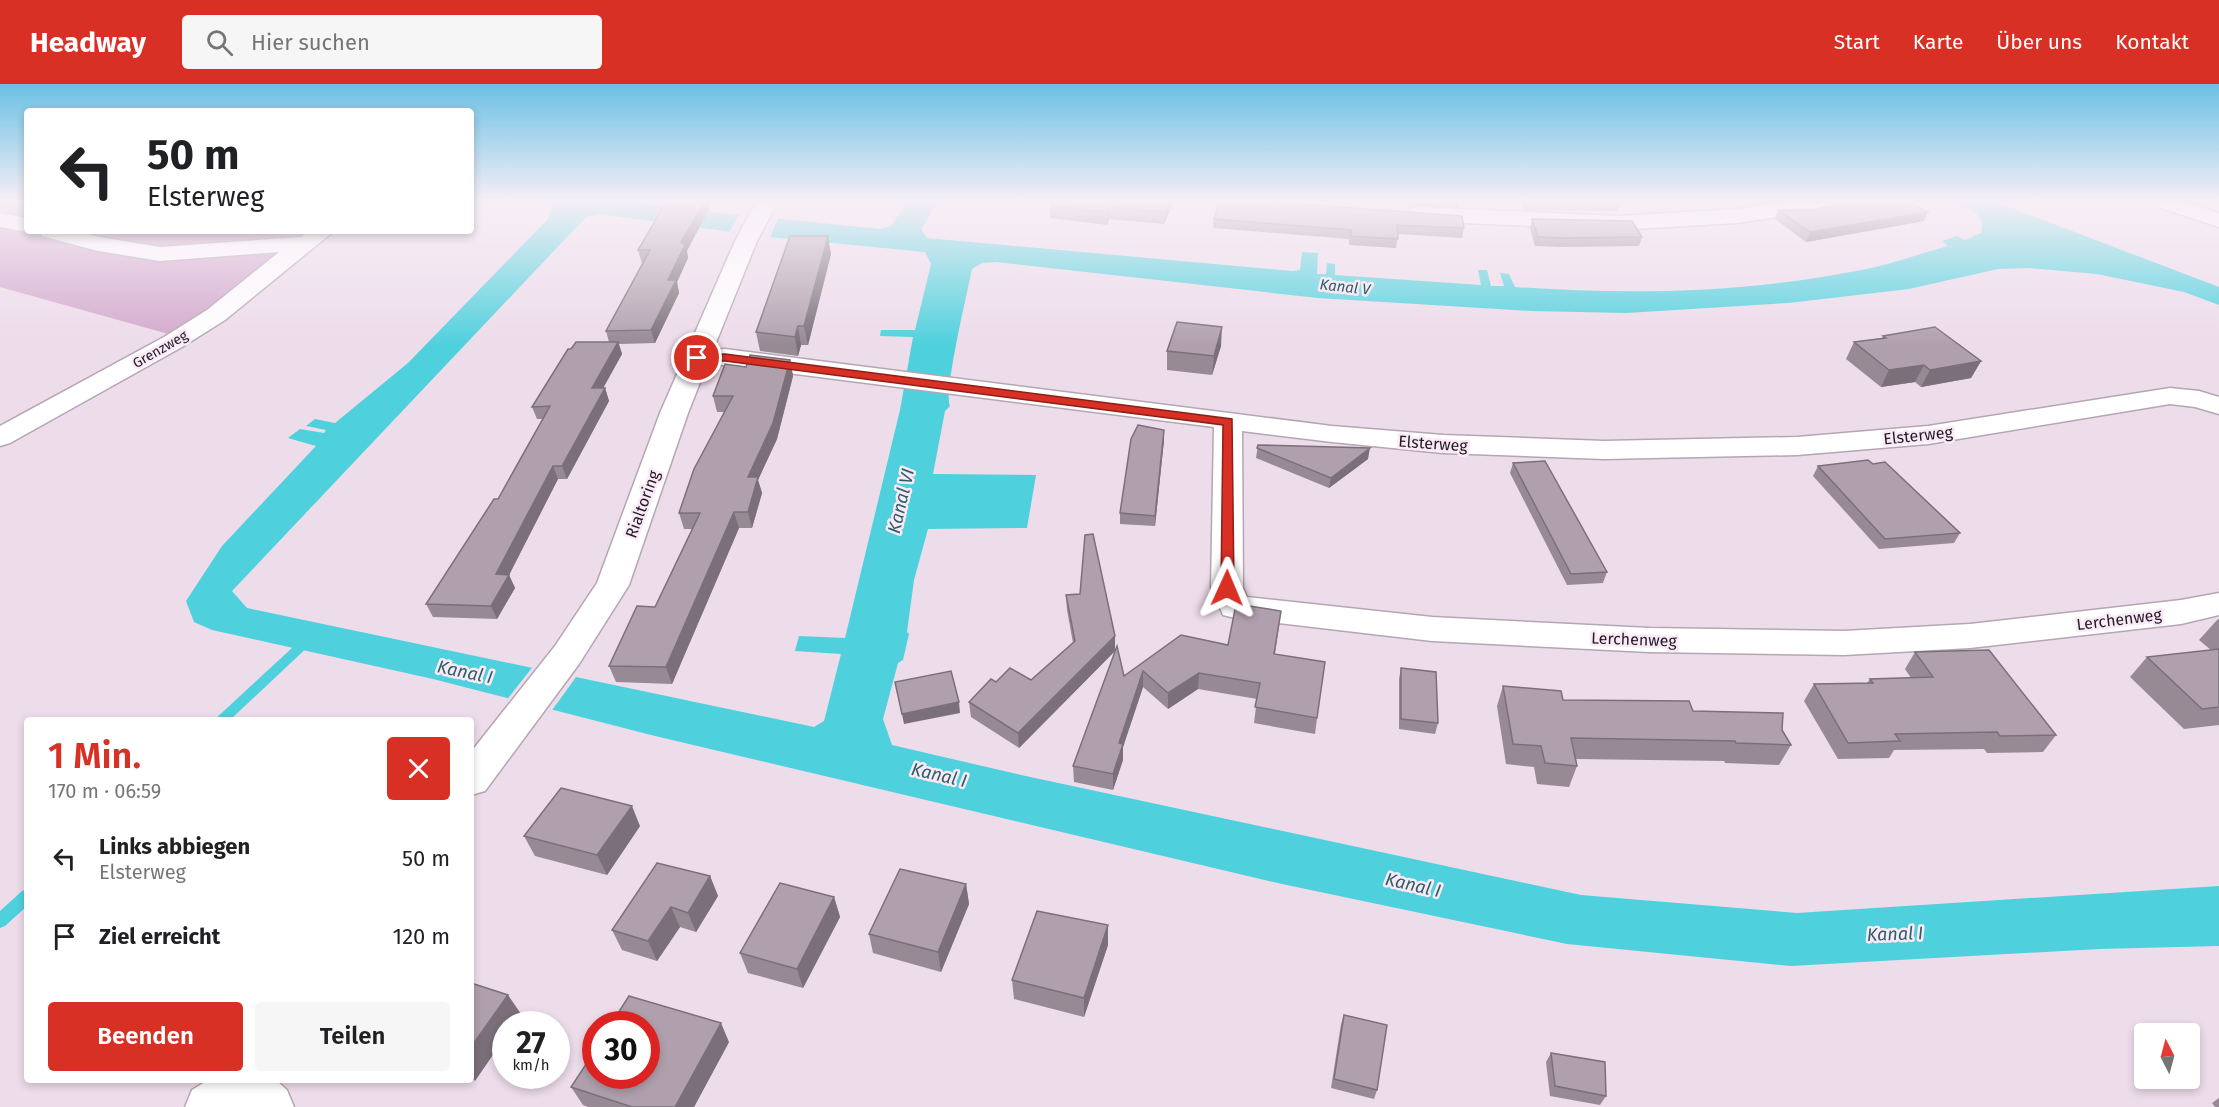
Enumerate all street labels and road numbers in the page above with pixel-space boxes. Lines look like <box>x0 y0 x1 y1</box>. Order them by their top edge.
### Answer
street label: Grenzweg <box>130 327 191 372</box>
street label: Elsterweg <box>1882 422 1954 449</box>
street label: Elsterweg <box>1398 432 1469 455</box>
street label: Rialtoring <box>621 467 664 541</box>
street label: Lerchenweg <box>2075 605 2163 634</box>
street label: Lerchenweg <box>1591 629 1678 651</box>

